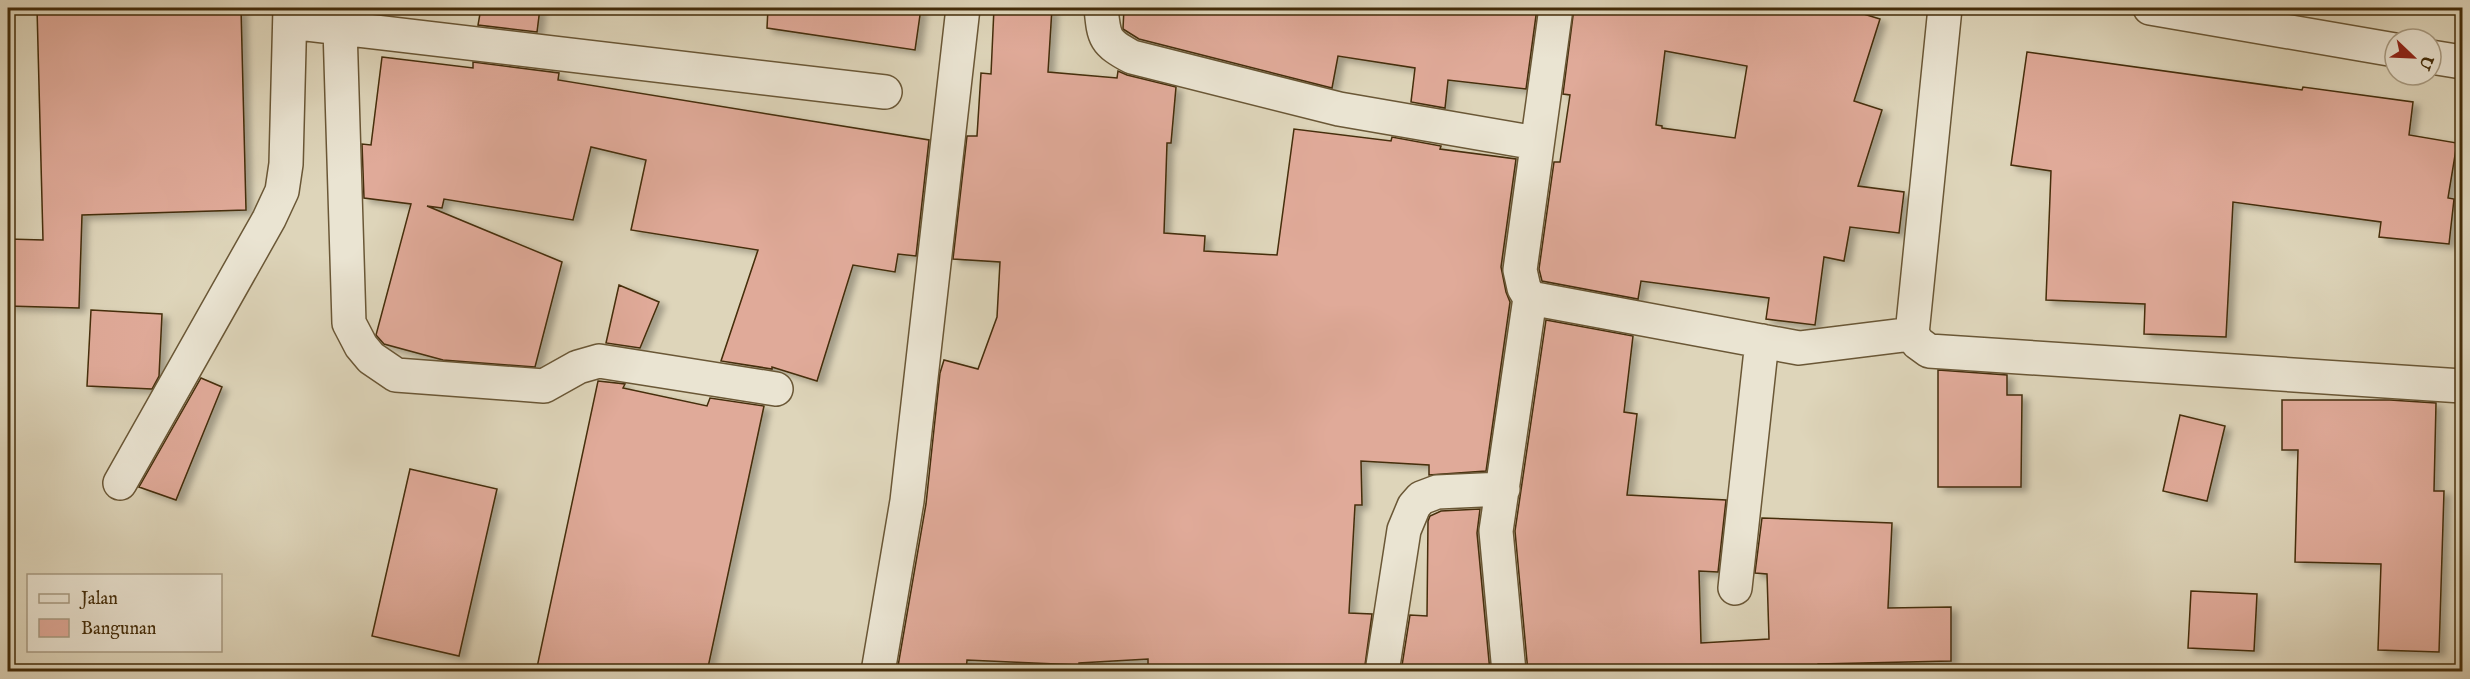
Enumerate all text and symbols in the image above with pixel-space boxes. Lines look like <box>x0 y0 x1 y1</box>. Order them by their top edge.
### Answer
north arrow <box>2383 27 2443 87</box>
text: U <box>2413 51 2437 73</box>
legend <box>27 574 222 652</box>
text: Jalan <box>79 588 118 611</box>
text: Bangunan <box>81 618 157 641</box>

